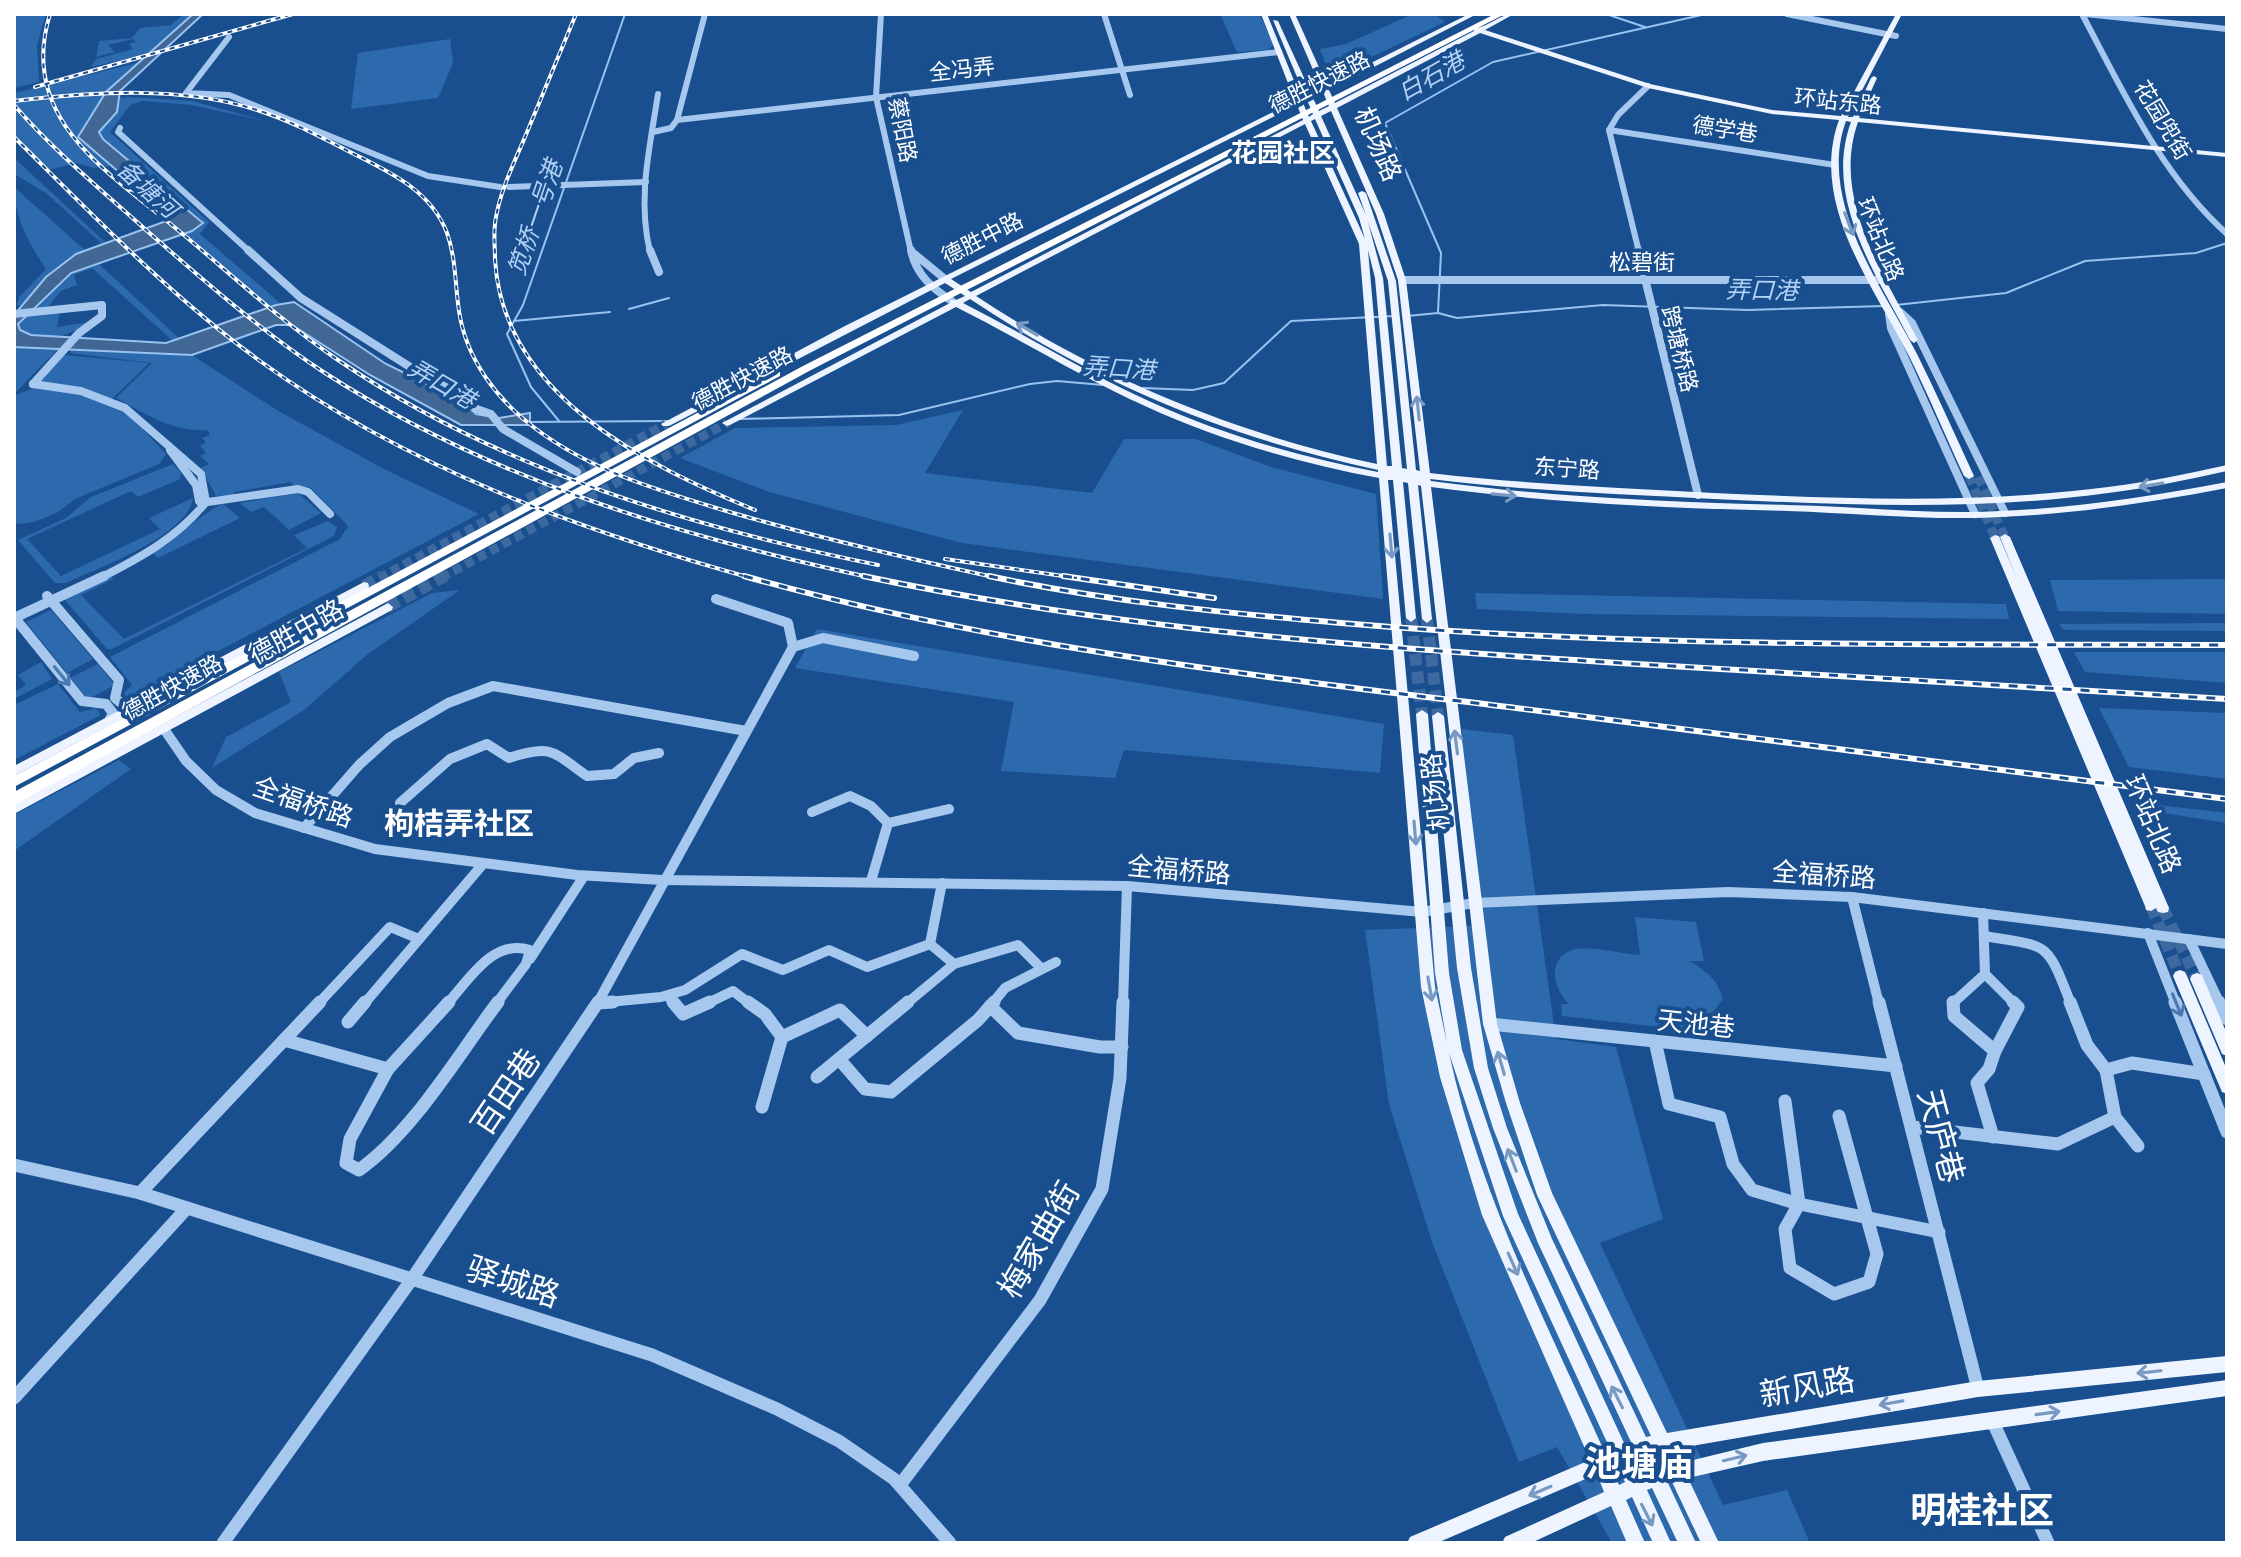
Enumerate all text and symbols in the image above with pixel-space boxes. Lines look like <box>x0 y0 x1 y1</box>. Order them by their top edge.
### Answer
water label: 白石港 <box>1392 44 1473 107</box>
street label: 德胜快速路 <box>1264 45 1374 119</box>
street label: 全冯弄 <box>928 52 996 86</box>
street label: 花园兜街 <box>2128 75 2198 165</box>
street label: 环站东路 <box>1793 82 1883 120</box>
street label: 蔡阳路 <box>883 95 923 165</box>
street label: 机场路 <box>1347 101 1409 187</box>
street label: 德学巷 <box>1690 110 1760 148</box>
district label: 花园社区 <box>1231 136 1335 170</box>
water label: 备塘河 <box>111 153 188 227</box>
water label: 笕桥一号港 <box>501 153 570 280</box>
street label: 环站北路 <box>1852 193 1910 285</box>
street label: 德胜中路 <box>936 206 1028 270</box>
one-way arrow <box>1843 211 1857 235</box>
street label: 松碧街 <box>1609 248 1675 276</box>
water label: 弄口港 <box>1726 274 1801 306</box>
street label: 跨塘桥路 <box>1656 303 1704 395</box>
one-way arrow <box>1016 321 1039 337</box>
street label: 德胜快速路 <box>687 340 797 416</box>
water label: 弄口港 <box>1082 350 1159 386</box>
water label: 弄口港 <box>403 353 484 417</box>
one-way arrow <box>1410 396 1425 422</box>
street label: 东宁路 <box>1533 452 1601 484</box>
one-way arrow <box>2139 478 2164 493</box>
one-way arrow <box>1490 488 1517 503</box>
one-way arrow <box>1384 532 1399 559</box>
street label: 德胜中路 <box>242 592 350 672</box>
street label: 德胜快速路 <box>117 648 227 726</box>
one-way arrow <box>53 665 71 686</box>
one-way arrow <box>1448 729 1463 756</box>
street label: 机场路 <box>1413 751 1457 833</box>
street label: 全福桥路 <box>248 769 358 835</box>
street label: 环站北路 <box>2117 769 2189 879</box>
district label: 枸桔弄社区 <box>384 804 534 843</box>
one-way arrow <box>1408 819 1423 846</box>
street label: 全福桥路 <box>1126 849 1232 891</box>
street label: 全福桥路 <box>1771 854 1877 896</box>
one-way arrow <box>1423 976 1438 1002</box>
one-way arrow <box>2170 992 2185 1017</box>
street label: 天池巷 <box>1655 1003 1737 1045</box>
street label: 百田巷 <box>463 1041 549 1143</box>
one-way arrow <box>1493 1050 1508 1076</box>
street label: 天庐巷 <box>1909 1084 1973 1188</box>
one-way arrow <box>1504 1148 1518 1172</box>
street label: 梅家曲街 <box>990 1175 1088 1305</box>
street label: 驿城路 <box>461 1248 565 1316</box>
one-way arrow <box>1506 1251 1521 1276</box>
street label: 新风路 <box>1756 1359 1858 1415</box>
one-way arrow <box>2136 1365 2163 1380</box>
one-way arrow <box>1609 1385 1625 1409</box>
one-way arrow <box>1879 1396 1905 1411</box>
one-way arrow <box>2035 1405 2060 1420</box>
district label: 池塘庙 <box>1585 1441 1693 1487</box>
one-way arrow <box>1722 1450 1747 1465</box>
one-way arrow <box>1528 1485 1553 1500</box>
district label: 明桂社区 <box>1910 1488 2054 1534</box>
one-way arrow <box>1640 1502 1656 1526</box>

